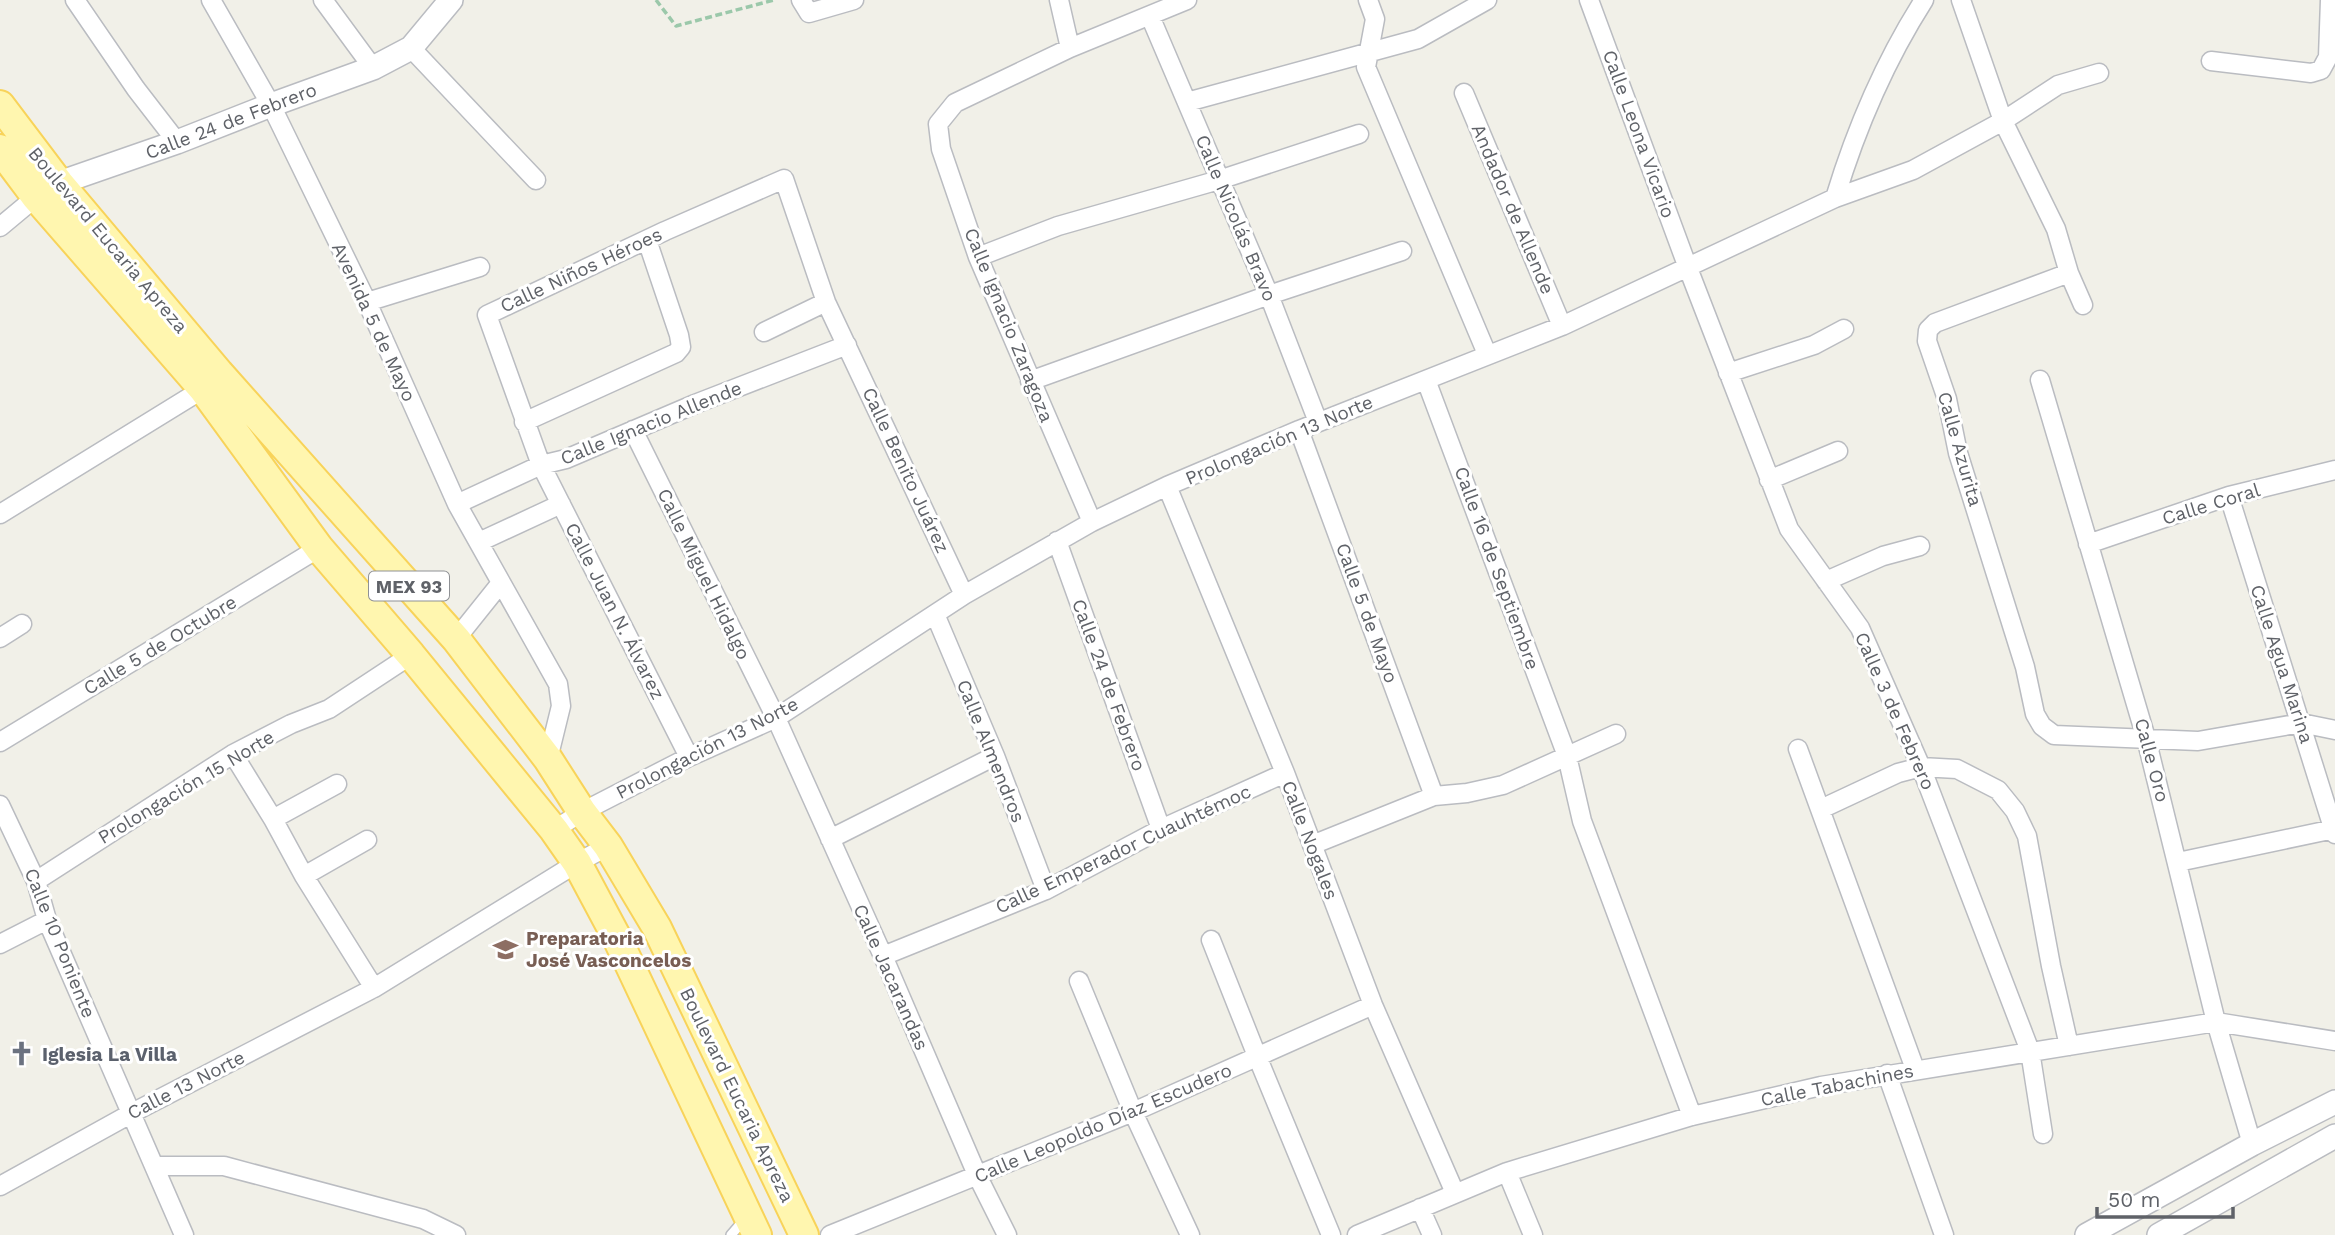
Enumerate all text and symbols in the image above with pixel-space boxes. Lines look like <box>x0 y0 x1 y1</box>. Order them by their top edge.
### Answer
street label: Calle Leona Vicario <box>1598 47 1680 221</box>
street label: Calle 24 de Febrero <box>142 78 320 164</box>
street label: Andador de Allende <box>1467 121 1559 297</box>
street label: Calle Nicolás Bravo <box>1191 131 1281 305</box>
street label: Boulevard Eucaria Apreza <box>23 142 193 338</box>
street label: Calle Niños Héroes <box>496 222 666 318</box>
street label: Calle Ignacio Zaragoza <box>959 224 1059 426</box>
street label: Avenida 5 de Mayo <box>327 239 421 405</box>
street label: Calle Ignacio Allende <box>557 376 745 470</box>
street label: Calle Benito Juárez <box>858 384 954 556</box>
street label: Calle Azurita <box>1933 389 1987 509</box>
street label: Prolongación 13 Norte <box>1182 390 1376 490</box>
street label: Calle 16 de Septiembre <box>1449 463 1545 673</box>
street label: Calle Coral <box>2159 478 2263 530</box>
street label: Calle Miguel Hidalgo <box>653 485 755 663</box>
street label: Calle Juan N. Álvarez <box>560 519 670 703</box>
street label: Calle 5 de Mayo <box>1331 540 1403 686</box>
road number: MEX 93 <box>369 572 449 600</box>
street label: Calle Agua Marina <box>2245 582 2319 746</box>
street label: Calle 5 de Octubre <box>79 590 241 700</box>
street label: Calle 24 de Febrero <box>1067 596 1151 774</box>
street label: Calle 3 de Febrero <box>1850 628 1940 794</box>
street label: Calle Almendros <box>952 676 1030 826</box>
street label: Prolongación 13 Norte <box>612 692 802 804</box>
street label: Calle Oro <box>2130 716 2174 804</box>
street label: Prolongación 15 Norte <box>94 725 278 849</box>
street label: Calle Nogales <box>1277 777 1343 903</box>
street label: Calle Emperador Cuauhtémoc <box>992 780 1254 918</box>
street label: Calle 10 Poniente <box>19 865 101 1021</box>
street label: Calle Jacarandas <box>848 900 934 1054</box>
place label: Preparatoria José Vasconcelos <box>526 927 691 972</box>
school or university icon: Preparatoria José Vasconcelos <box>492 935 520 963</box>
street label: Boulevard Eucaria Apreza <box>675 984 799 1206</box>
church icon: Iglesia La Villa <box>8 1040 36 1068</box>
place label: Iglesia La Villa <box>42 1043 177 1066</box>
street label: Calle 13 Norte <box>123 1046 249 1124</box>
street label: Calle Leopoldo Díaz Escudero <box>971 1058 1235 1188</box>
street label: Calle Tabachines <box>1758 1059 1916 1111</box>
scale bar <box>2097 1176 2234 1220</box>
text: 50 m <box>2108 1187 2160 1212</box>

